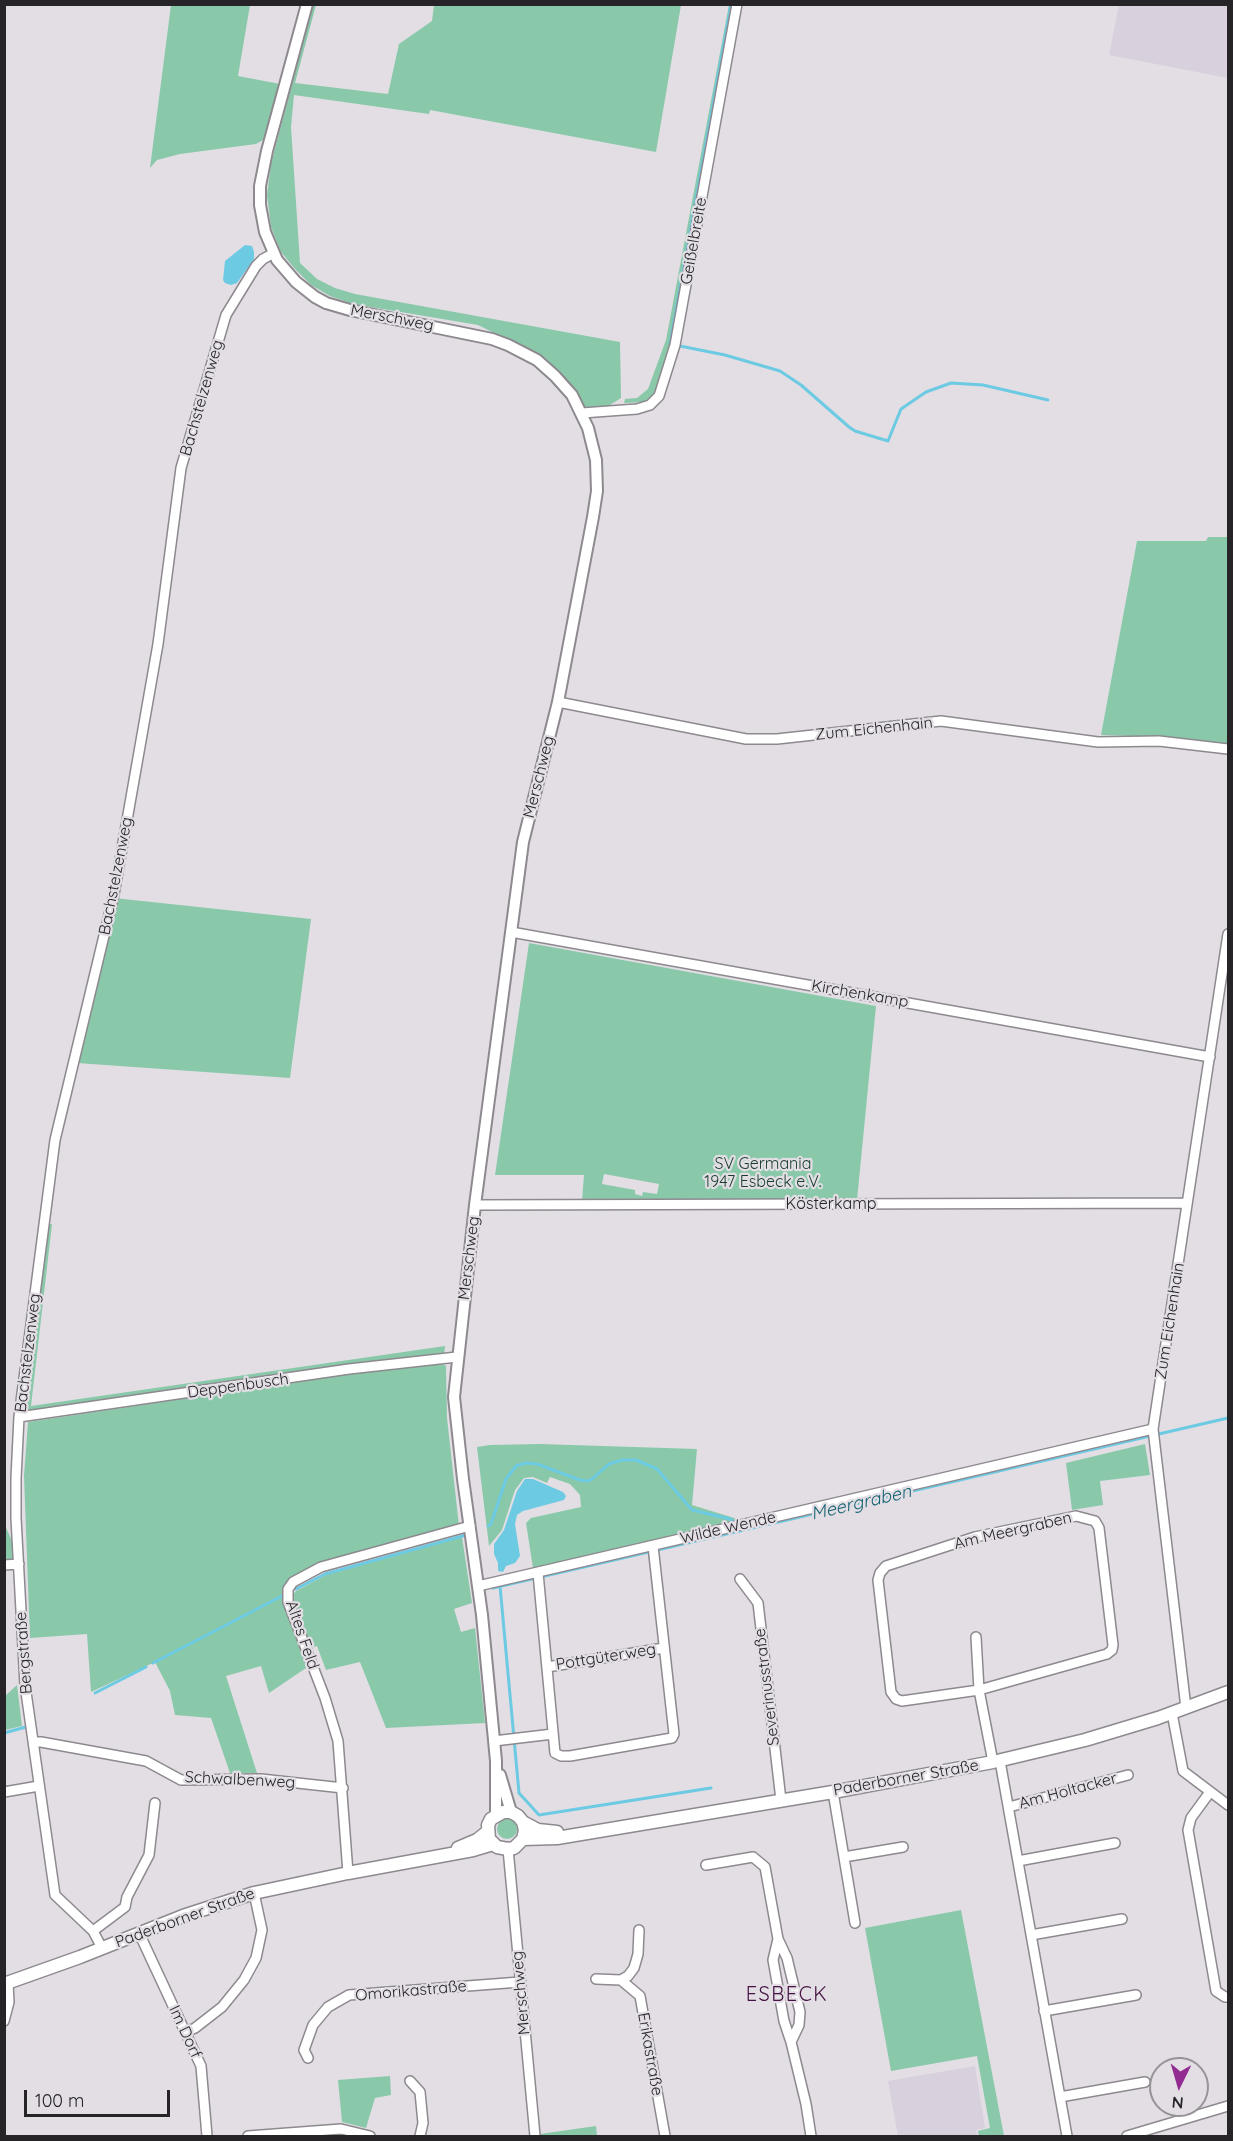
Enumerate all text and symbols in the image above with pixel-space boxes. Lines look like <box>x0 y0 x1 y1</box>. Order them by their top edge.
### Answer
street label: Geißelbreite <box>677 196 711 286</box>
street label: Merschweg <box>349 301 435 335</box>
street label: Bachstelzenweg <box>176 338 228 458</box>
street label: Zum Eichenhain <box>814 713 934 745</box>
street label: Merschweg <box>519 734 559 820</box>
street label: Bachstelzenweg <box>95 815 137 937</box>
street label: Kirchenkamp <box>810 976 910 1012</box>
park label: SV Germania 1947 Esbeck e.V. <box>704 1154 822 1192</box>
street label: Kösterkamp <box>786 1194 876 1214</box>
street label: Merschweg <box>454 1215 484 1301</box>
street label: Zum Eichenhain <box>1151 1261 1189 1381</box>
street label: Bachstelzenweg <box>11 1292 45 1414</box>
street label: Deppenbusch <box>186 1369 290 1403</box>
water label: Meergraben <box>809 1481 913 1525</box>
street label: Wilde Wende <box>678 1508 778 1548</box>
street label: Am Meergraben <box>952 1508 1074 1554</box>
street label: Altes Feld <box>281 1598 323 1672</box>
street label: Bergstraße <box>12 1611 36 1695</box>
street label: Severinusstraße <box>750 1627 784 1747</box>
street label: Pottgüterweg <box>555 1640 657 1674</box>
street label: Paderborner Straße <box>832 1756 980 1800</box>
street label: Schwalbenweg <box>184 1768 296 1792</box>
street label: Am Holtacker <box>1017 1769 1119 1813</box>
street label: Paderborner Straße <box>113 1884 257 1952</box>
street label: Merschweg <box>508 1950 534 2036</box>
street label: Omorikastraße <box>355 1977 467 2005</box>
district label: ESBECK <box>746 1983 828 2007</box>
street label: Im Dorf <box>164 2002 206 2062</box>
street label: Erikastraße <box>633 2011 667 2097</box>
north arrow <box>1149 2057 1209 2117</box>
scale bar <box>27 2078 172 2116</box>
text: 100 m <box>35 2089 84 2112</box>
text: N <box>1171 2092 1184 2113</box>

